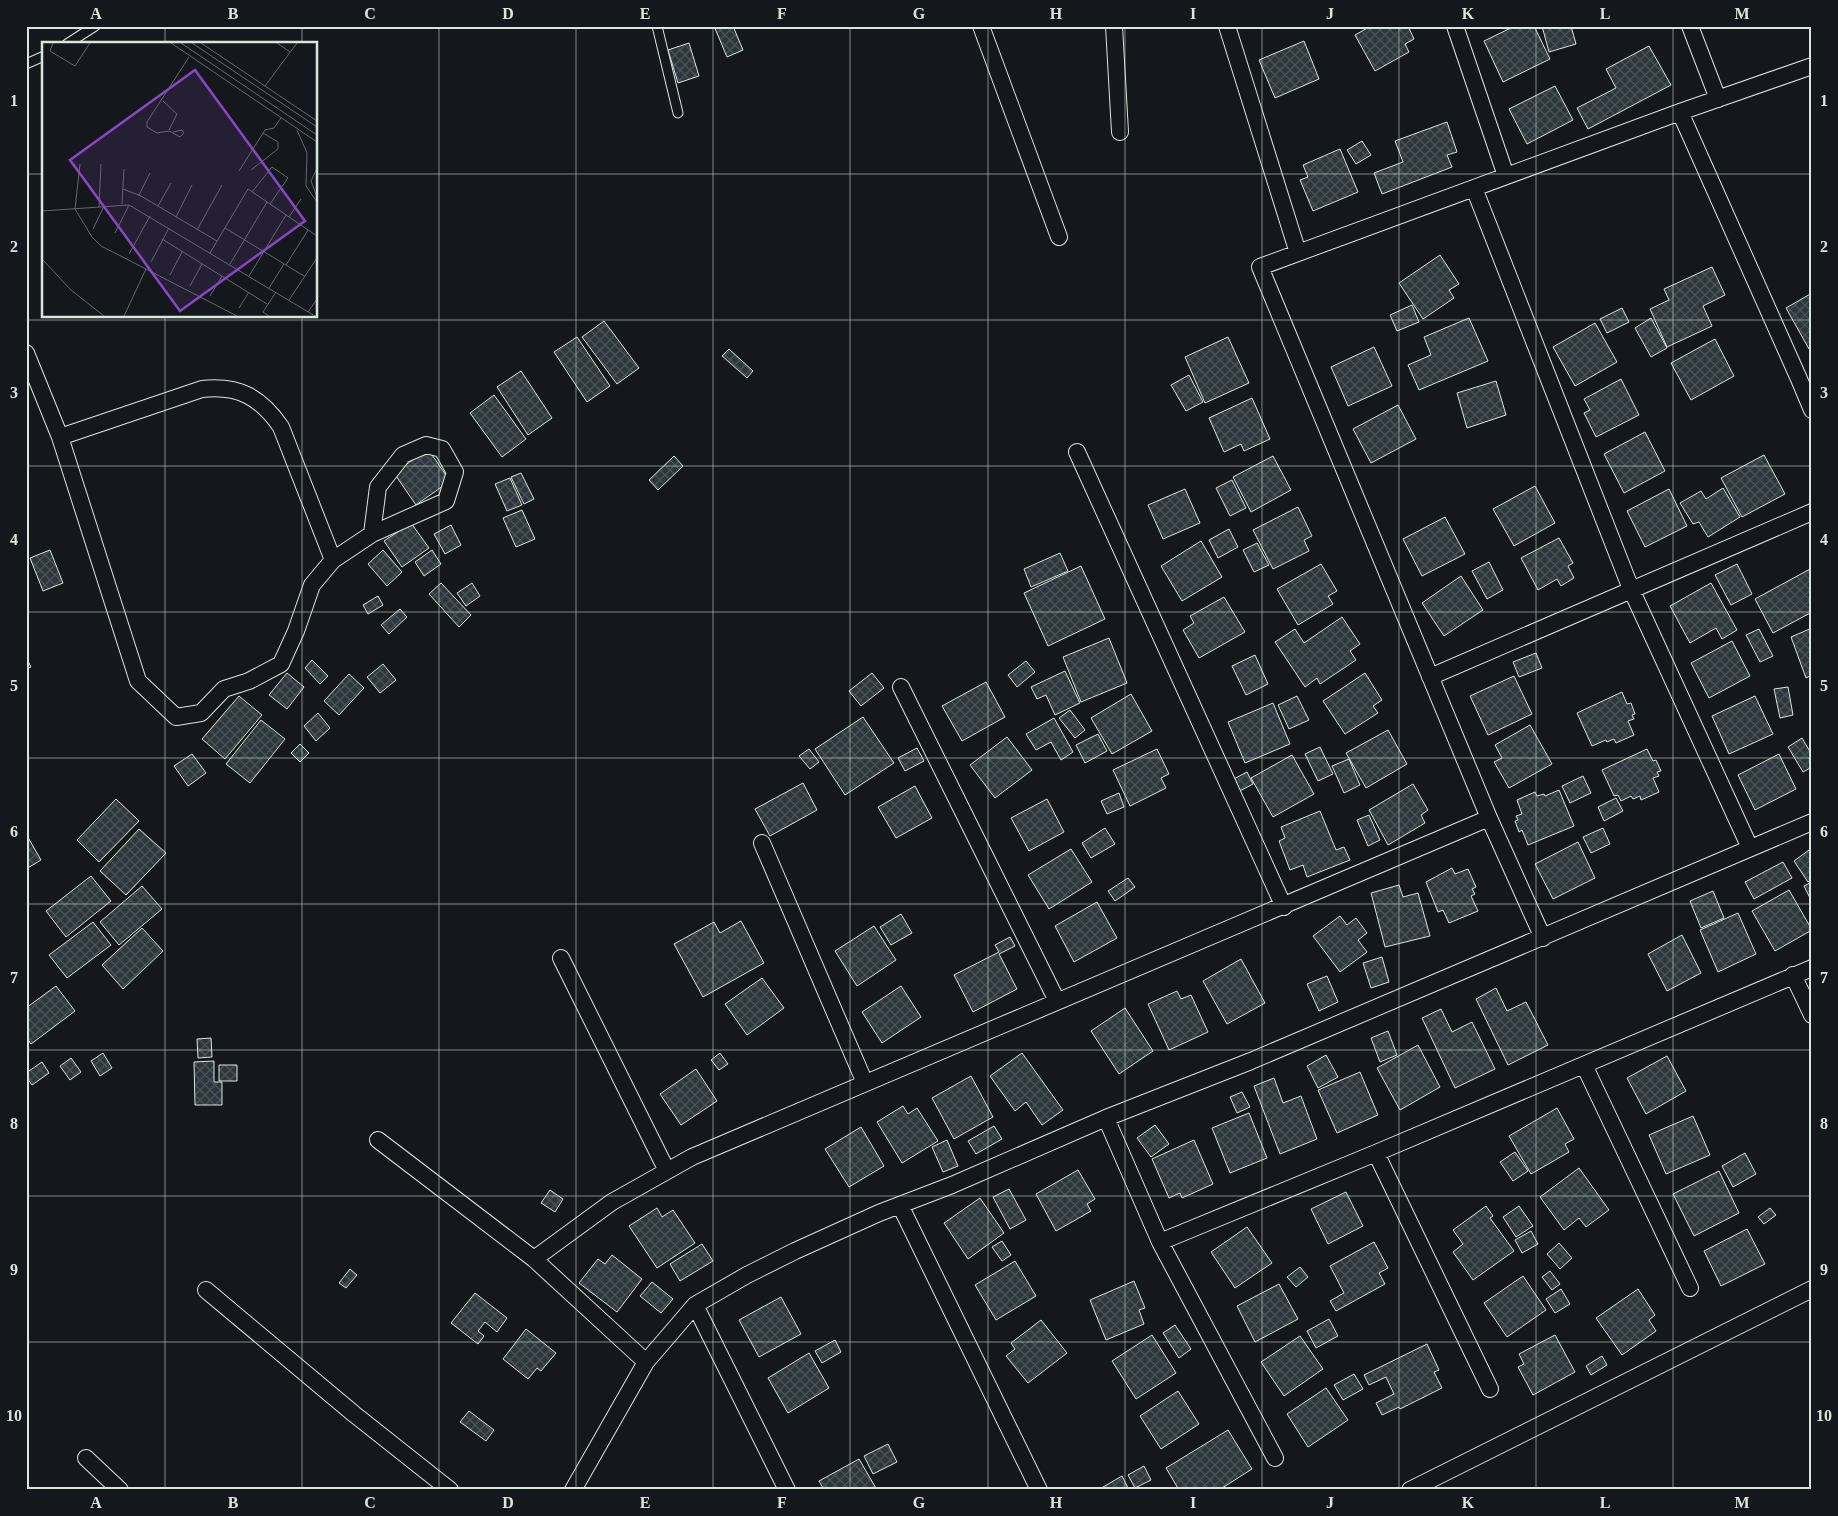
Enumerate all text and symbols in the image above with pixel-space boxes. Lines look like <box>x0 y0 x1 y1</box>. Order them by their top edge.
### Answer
text: A <box>90 5 102 22</box>
text: B <box>228 5 239 22</box>
text: C <box>364 5 376 22</box>
text: D <box>502 5 514 22</box>
text: E <box>640 5 650 22</box>
text: F <box>777 5 787 22</box>
text: G <box>913 5 926 22</box>
text: H <box>1050 5 1063 22</box>
text: I <box>1190 5 1196 22</box>
text: J <box>1326 5 1334 22</box>
text: K <box>1462 5 1475 22</box>
text: L <box>1600 5 1610 22</box>
text: M <box>1734 5 1750 22</box>
inset map <box>42 42 318 318</box>
text: 1 <box>10 92 18 109</box>
text: 1 <box>1820 92 1828 109</box>
text: 2 <box>10 238 18 255</box>
text: 2 <box>1820 238 1828 255</box>
text: 3 <box>10 384 18 401</box>
text: 3 <box>1820 384 1828 401</box>
text: 4 <box>10 531 18 548</box>
text: 4 <box>1820 531 1828 548</box>
text: 5 <box>10 677 18 694</box>
text: 5 <box>1820 677 1828 694</box>
text: 6 <box>10 823 18 840</box>
text: 6 <box>1820 823 1828 840</box>
text: 7 <box>10 969 18 986</box>
text: 7 <box>1820 969 1828 986</box>
text: 8 <box>10 1115 18 1132</box>
text: 8 <box>1820 1115 1828 1132</box>
text: 9 <box>10 1261 18 1278</box>
text: 9 <box>1820 1261 1828 1278</box>
text: 10 <box>6 1407 22 1424</box>
text: 10 <box>1816 1407 1832 1424</box>
text: A <box>90 1494 102 1511</box>
text: B <box>228 1494 239 1511</box>
text: C <box>364 1494 376 1511</box>
text: D <box>502 1494 514 1511</box>
text: E <box>640 1494 650 1511</box>
text: F <box>777 1494 787 1511</box>
text: G <box>913 1494 926 1511</box>
text: H <box>1050 1494 1063 1511</box>
text: I <box>1190 1494 1196 1511</box>
text: J <box>1326 1494 1334 1511</box>
text: K <box>1462 1494 1475 1511</box>
text: L <box>1600 1494 1610 1511</box>
text: M <box>1734 1494 1750 1511</box>

